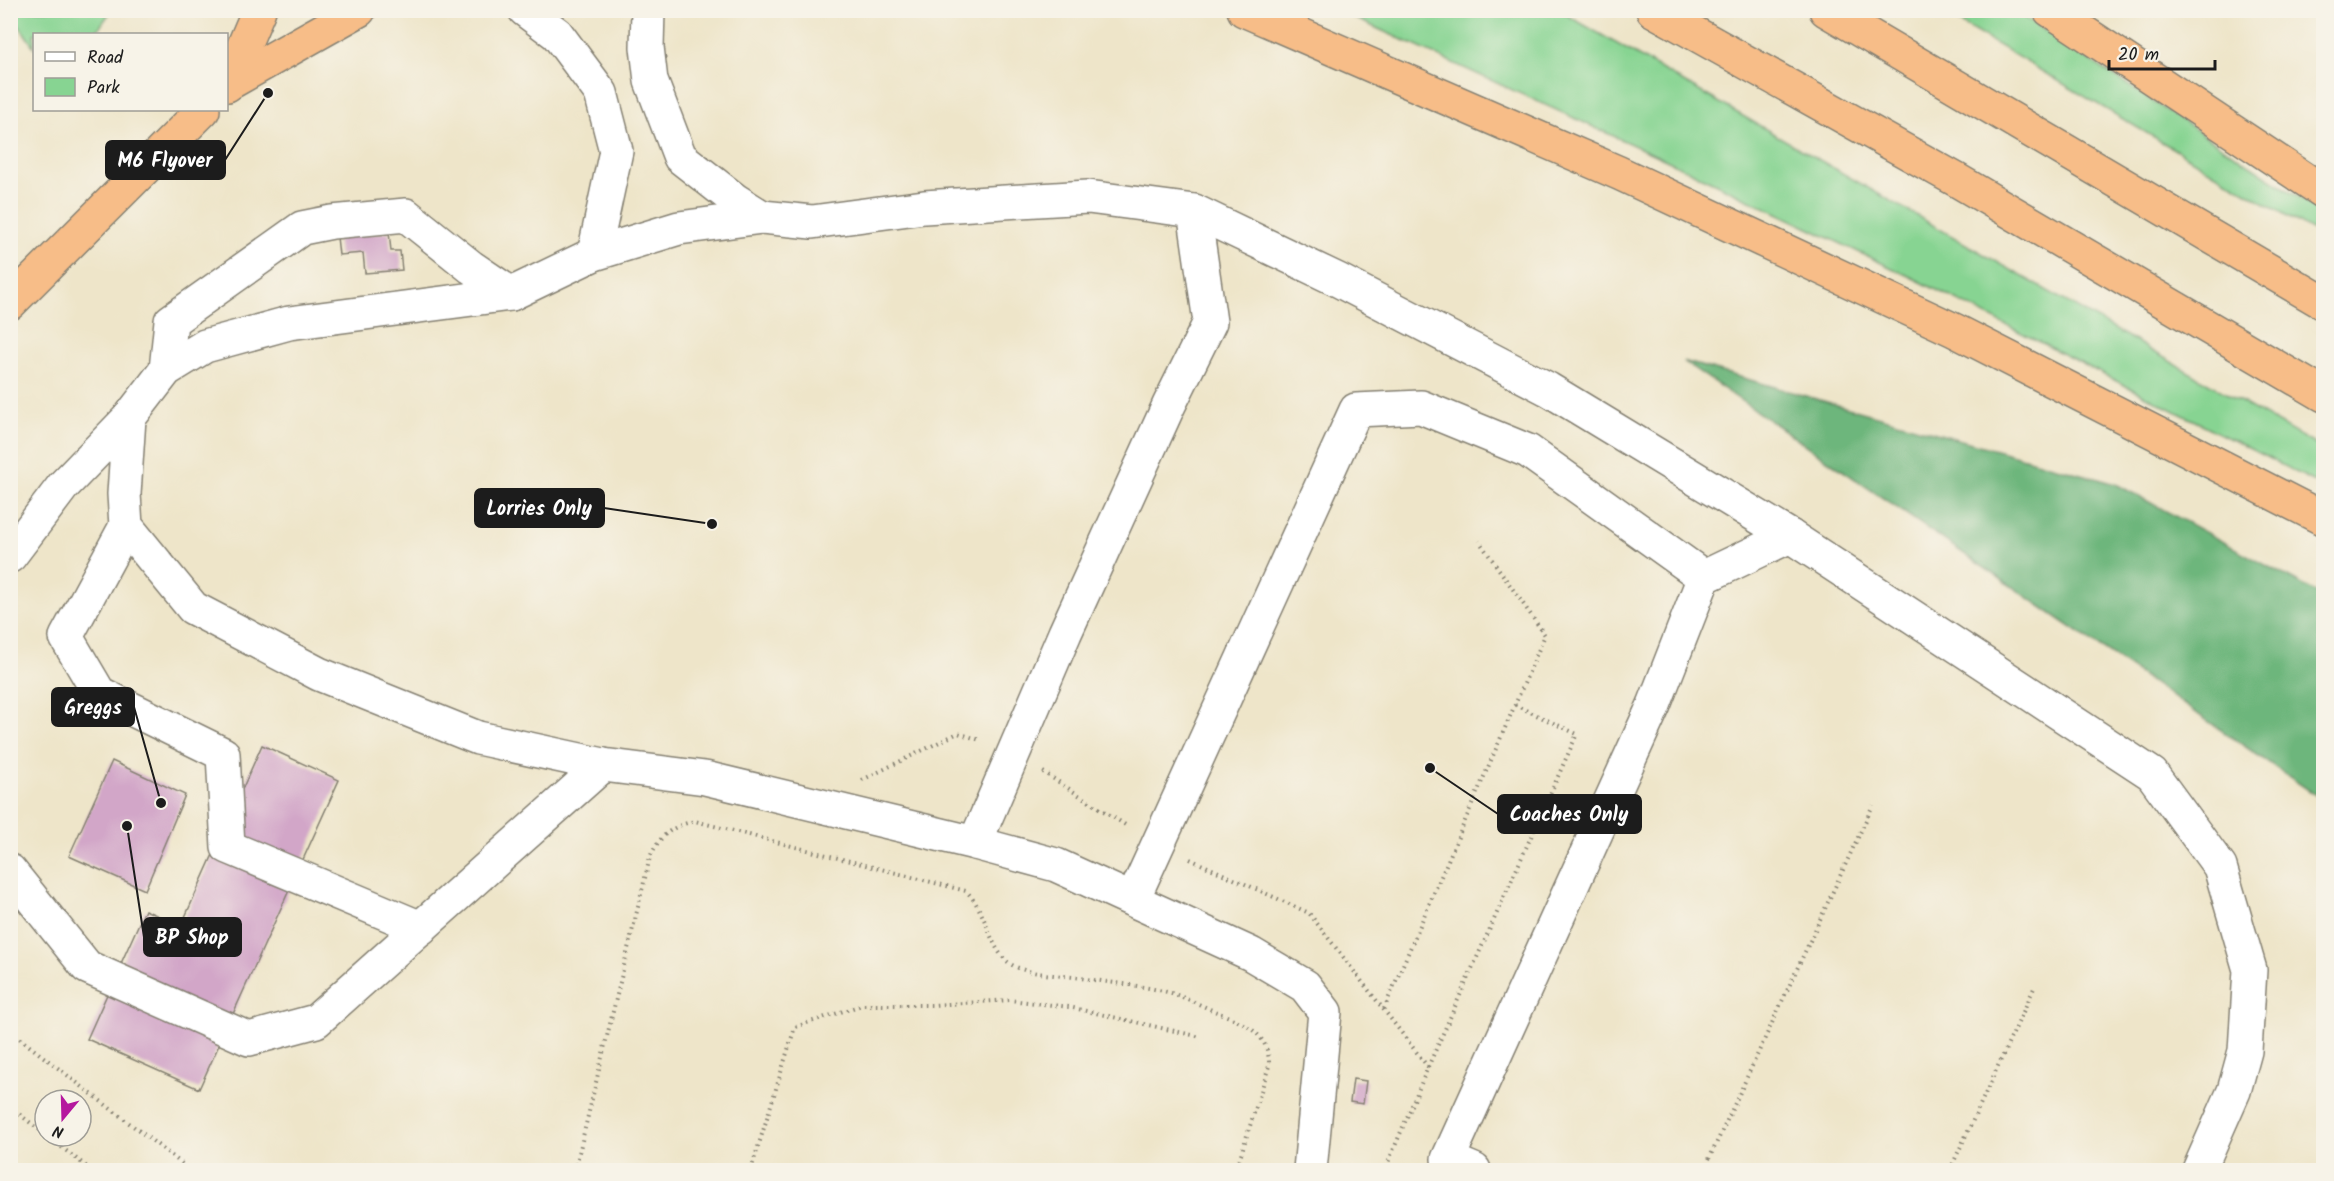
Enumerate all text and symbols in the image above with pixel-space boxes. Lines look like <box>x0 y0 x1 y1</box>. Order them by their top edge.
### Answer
legend <box>33 33 228 111</box>
scale bar <box>2109 33 2216 71</box>
text: 20 m <box>2118 41 2159 70</box>
text: Road <box>87 44 124 73</box>
text: Park <box>87 74 120 103</box>
callout: M6 Flyover <box>106 141 225 179</box>
text: M6 Flyover <box>118 146 213 178</box>
callout: Lorries Only <box>475 489 604 527</box>
text: Lorries Only <box>486 494 592 526</box>
callout: Greggs <box>52 688 134 726</box>
text: Greggs <box>64 693 122 725</box>
callout: Coaches Only <box>1498 795 1641 833</box>
text: Coaches Only <box>1510 800 1629 832</box>
callout: BP Shop <box>144 918 241 956</box>
text: BP Shop <box>155 923 229 955</box>
north arrow <box>33 1088 93 1148</box>
text: N <box>50 1117 67 1144</box>

